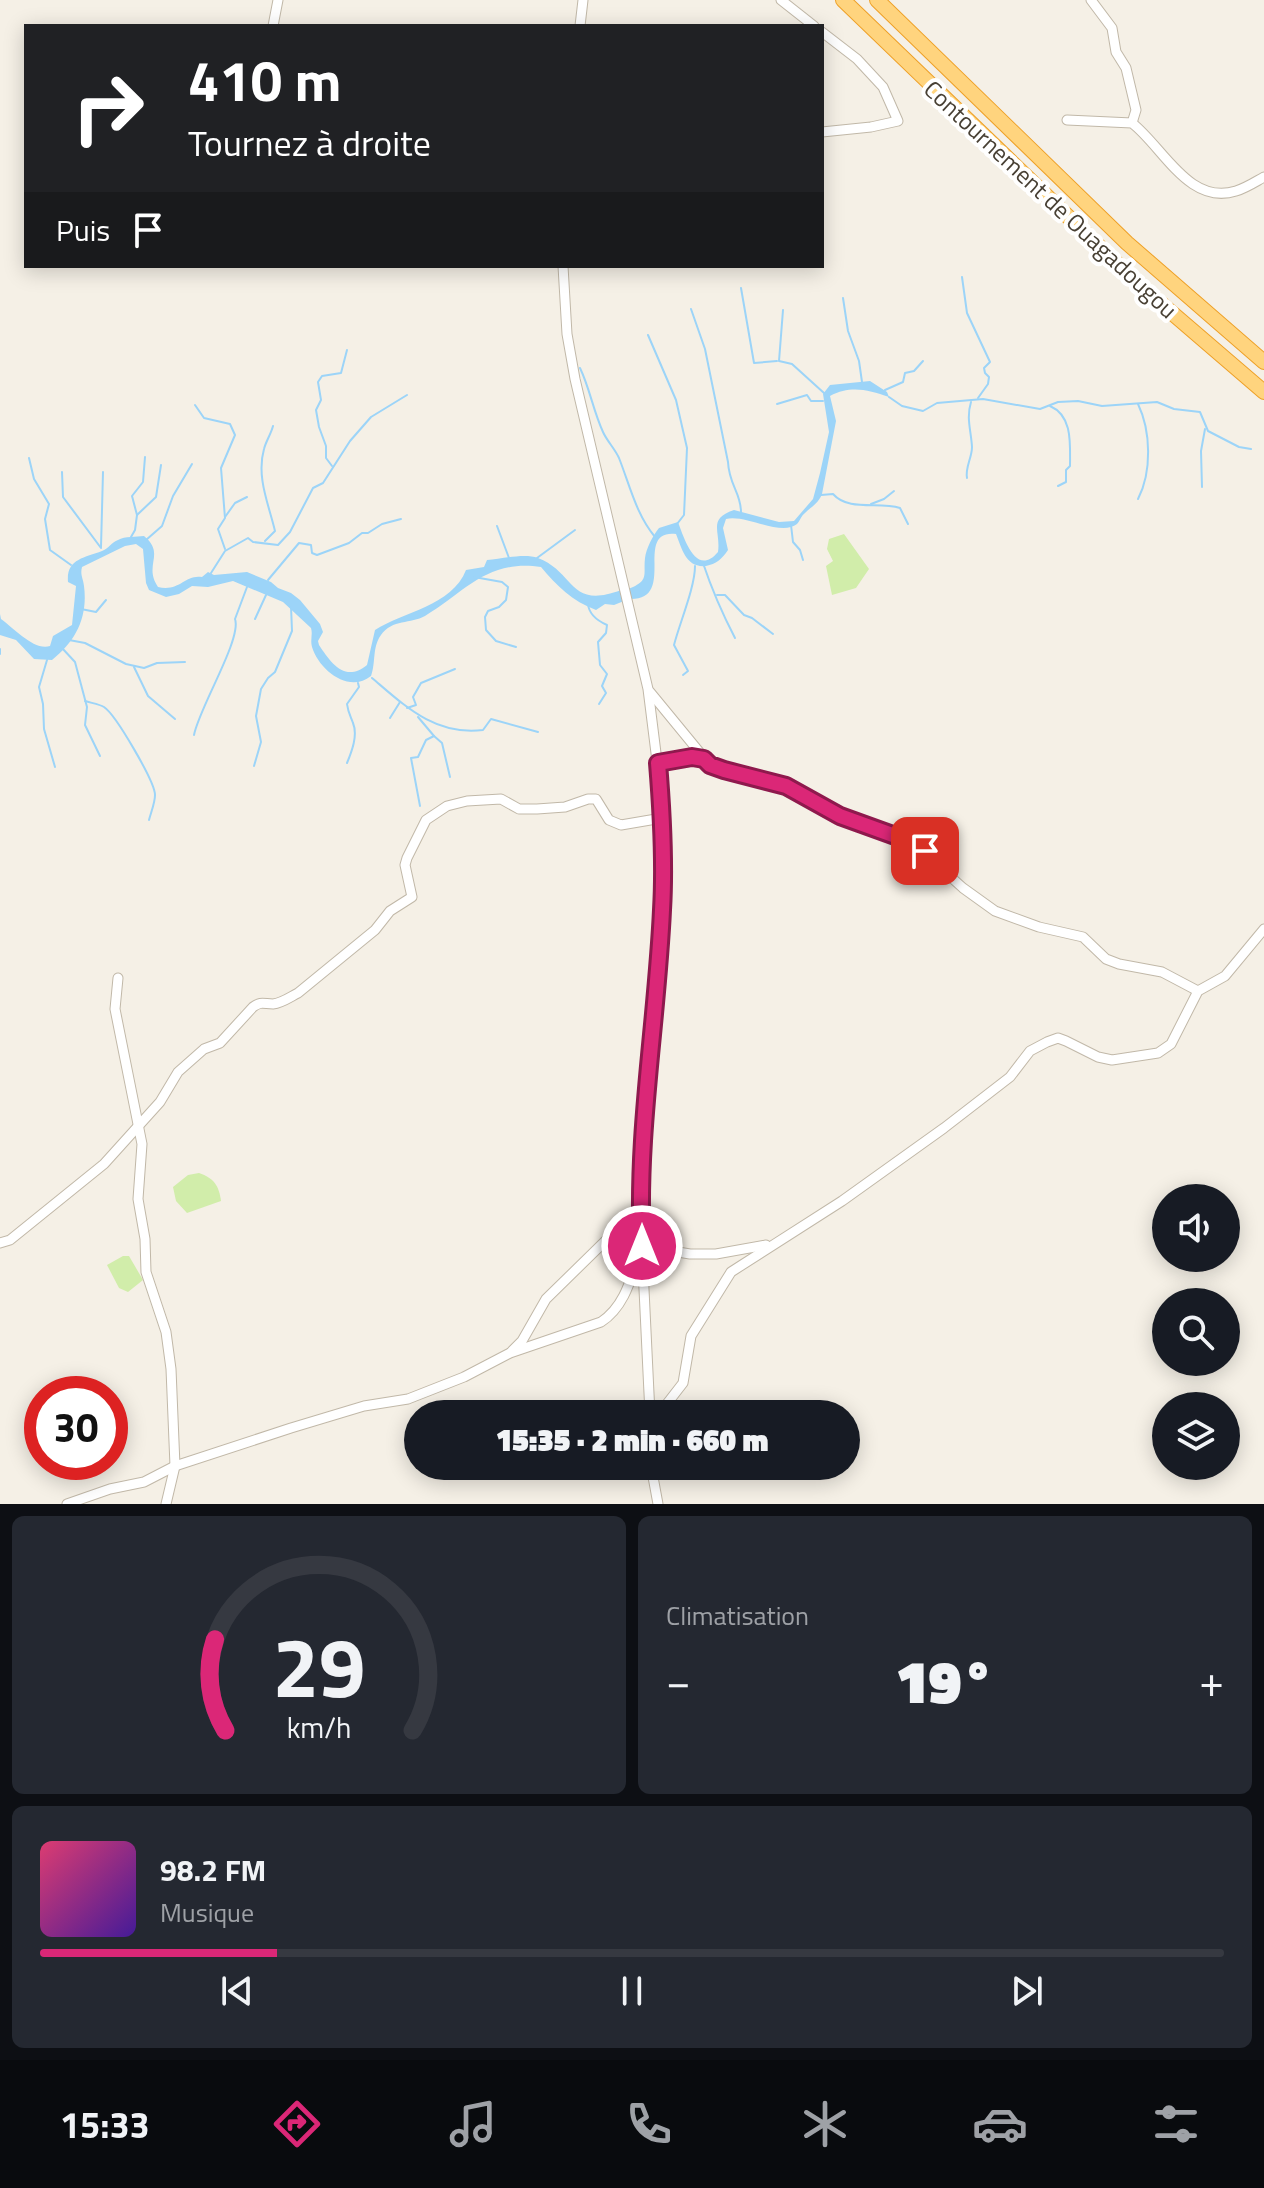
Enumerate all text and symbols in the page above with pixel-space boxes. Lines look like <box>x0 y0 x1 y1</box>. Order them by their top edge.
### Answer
text: 410 m <box>188 38 341 123</box>
icon: right <box>56 56 160 160</box>
street label: Contournement de Ouagadougou <box>916 72 1186 326</box>
text: Tournez à droite <box>188 115 431 170</box>
text: Puis <box>56 207 110 253</box>
icon: arrive <box>126 208 170 252</box>
pin <box>891 817 959 885</box>
icon: arrive <box>903 829 947 873</box>
map controls <box>1152 1184 1240 1480</box>
button: sound <box>1152 1184 1240 1272</box>
position arrow <box>600 1204 684 1288</box>
button: search <box>1152 1288 1240 1376</box>
speed limit sign: 30 <box>24 1376 128 1480</box>
button: layers <box>1152 1392 1240 1480</box>
text: 15:35 · 2 min · 660 m <box>496 1417 768 1463</box>
text: Climatisation <box>666 1596 809 1635</box>
text: 29 <box>272 1603 366 1729</box>
text: 19° <box>896 1635 995 1726</box>
text: − <box>666 1647 691 1714</box>
text: + <box>1199 1647 1224 1714</box>
text: km/h <box>287 1706 351 1749</box>
text: 98.2 FM <box>160 1847 266 1893</box>
text: Musique <box>160 1893 254 1932</box>
icon: previous <box>215 1969 259 2013</box>
icon: pause <box>610 1969 654 2013</box>
icon: next <box>1005 1969 1049 2013</box>
icon: directions <box>269 2096 325 2152</box>
icon: music <box>445 2096 501 2152</box>
icon: phone <box>621 2096 677 2152</box>
icon: climate <box>797 2096 853 2152</box>
icon: car <box>972 2096 1028 2152</box>
icon: filters <box>1148 2096 1204 2152</box>
text: 15:33 <box>60 2097 150 2152</box>

